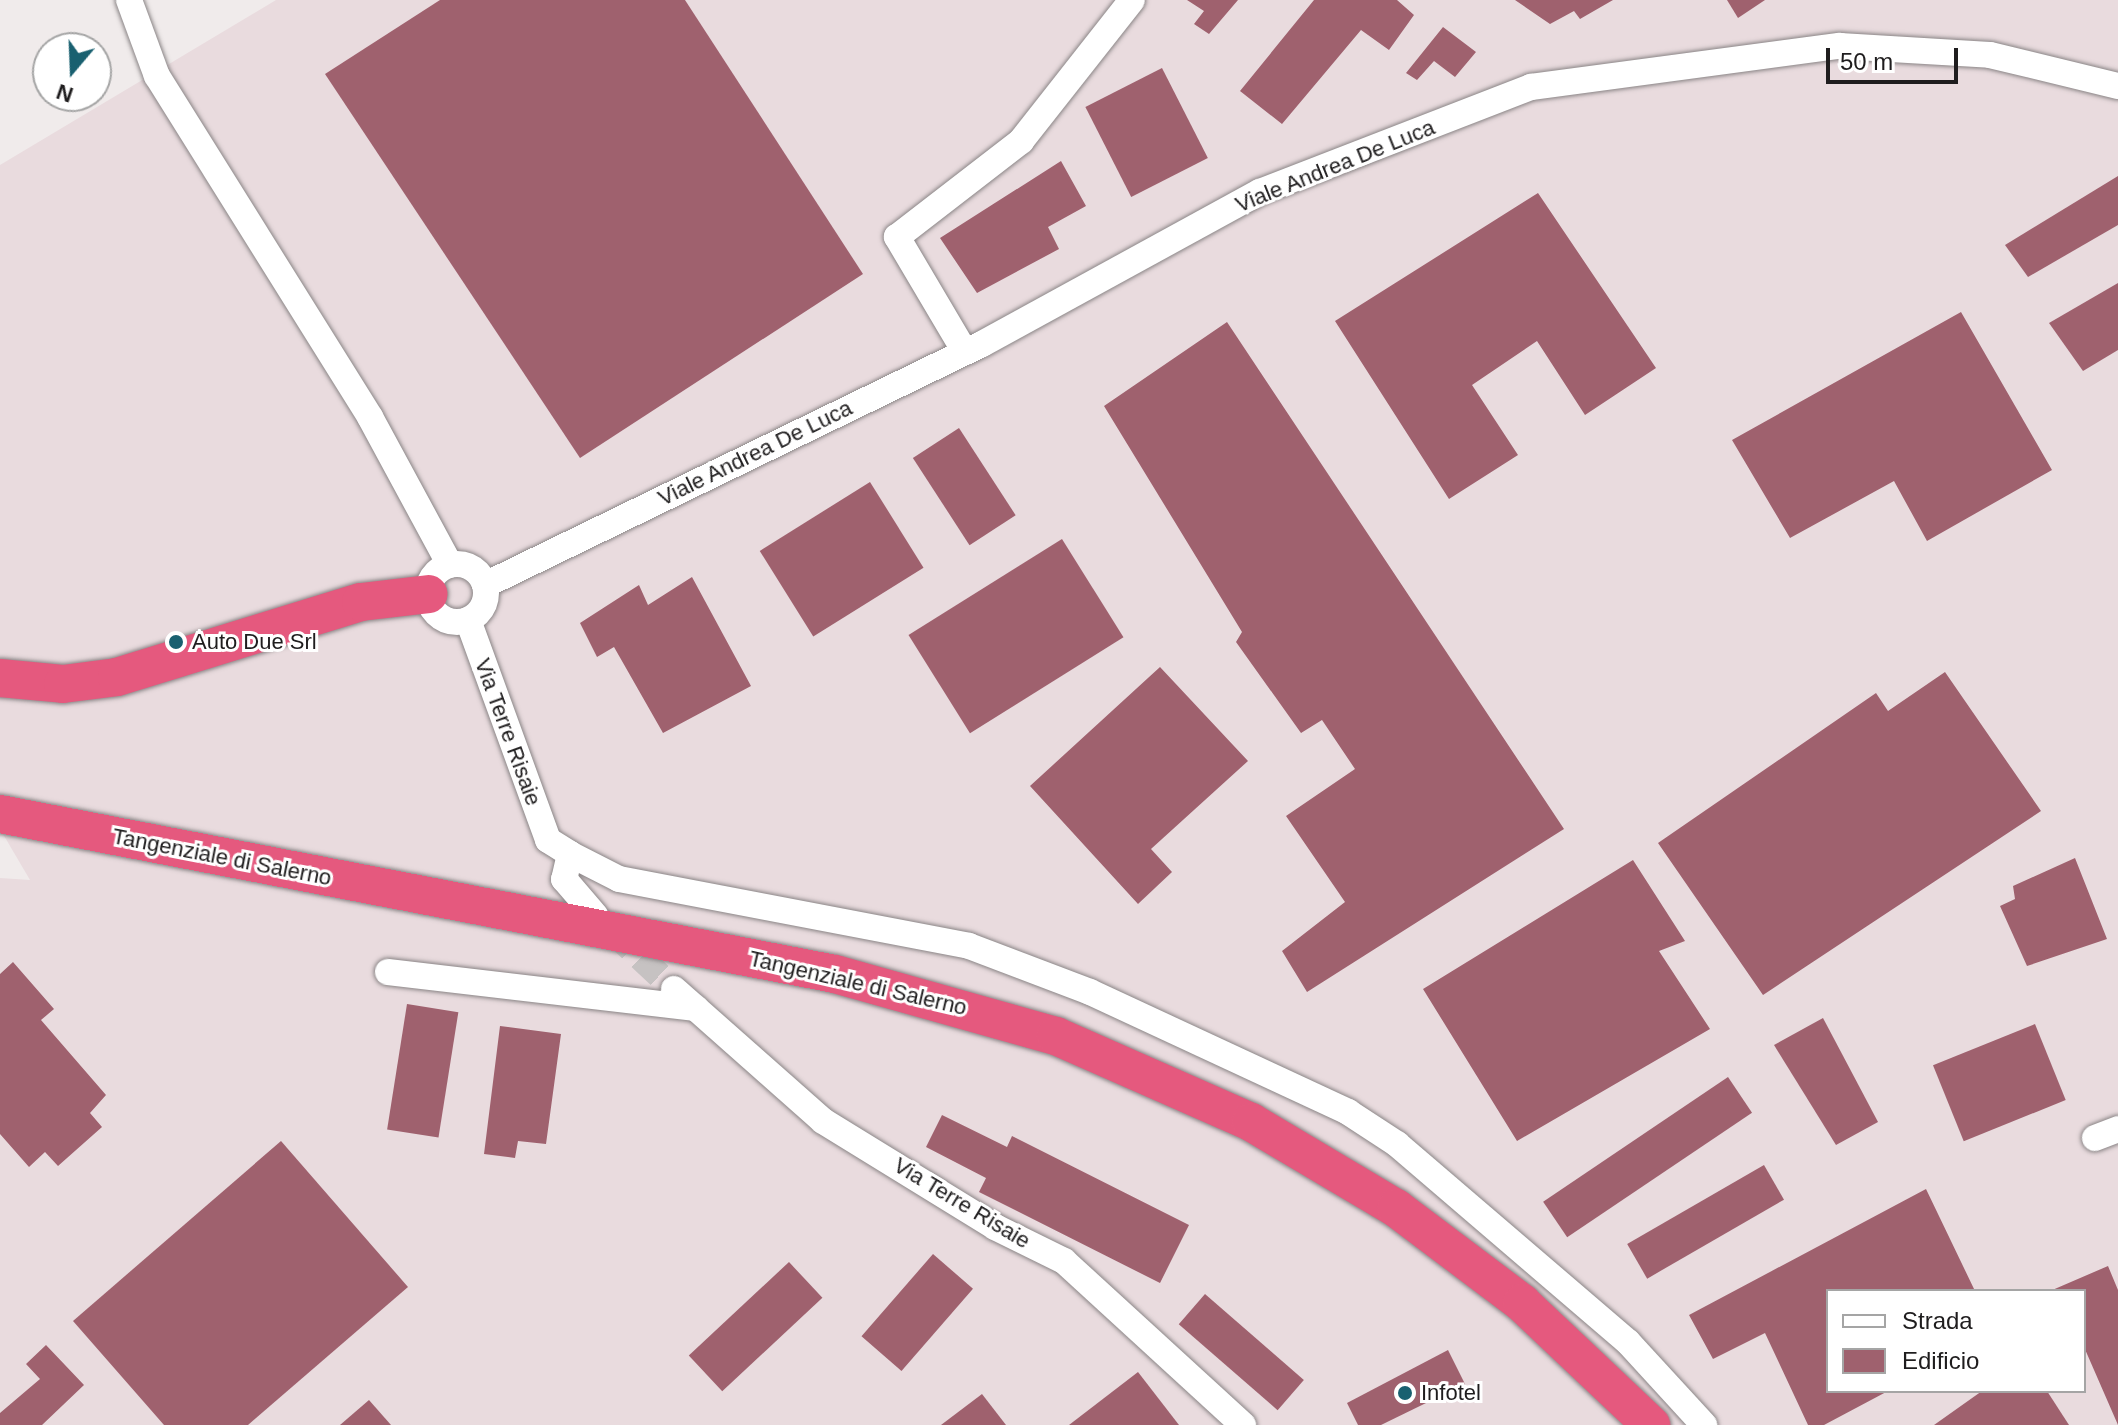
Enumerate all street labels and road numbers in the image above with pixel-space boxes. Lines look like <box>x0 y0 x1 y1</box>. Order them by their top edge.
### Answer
street label: Viale Andrea De Luca <box>1231 114 1439 218</box>
street label: Viale Andrea De Luca <box>653 394 857 512</box>
street label: Via Terre Risaie <box>469 655 547 809</box>
street label: Tangenziale di Salerno <box>110 823 334 891</box>
street label: Tangenziale di Salerno <box>747 945 969 1021</box>
street label: Via Terre Risaie <box>889 1152 1035 1254</box>

